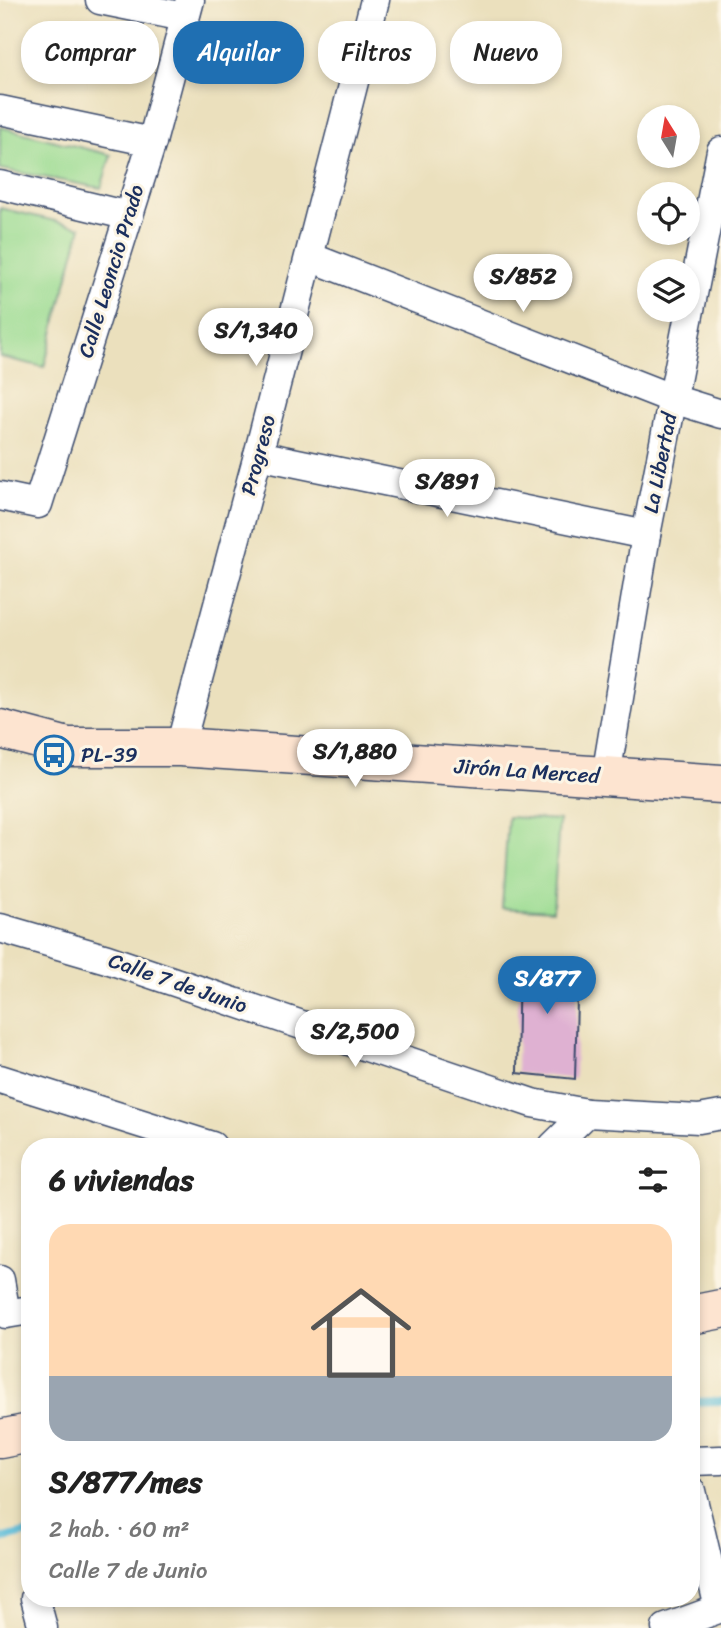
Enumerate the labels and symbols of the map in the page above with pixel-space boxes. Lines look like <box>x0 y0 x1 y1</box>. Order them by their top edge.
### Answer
north arrow <box>637 105 700 168</box>
street label: Calle Leoncio Prado <box>67 179 156 362</box>
pin: S/852 <box>474 254 572 314</box>
pin: S/1,340 <box>191 308 321 368</box>
street label: La Libertad <box>632 408 689 516</box>
street label: Progreso <box>229 410 287 500</box>
pin: S/891 <box>398 460 496 519</box>
pin: S/1,880 <box>290 730 420 789</box>
bus stop icon: PL-39 <box>33 734 75 776</box>
place label: PL-39 <box>81 736 138 774</box>
street label: Jirón La Merced <box>452 747 603 795</box>
street label: Calle 7 de Junio <box>103 941 253 1025</box>
pin: S/877 <box>498 956 596 1016</box>
pin: S/2,500 <box>290 1010 420 1069</box>

